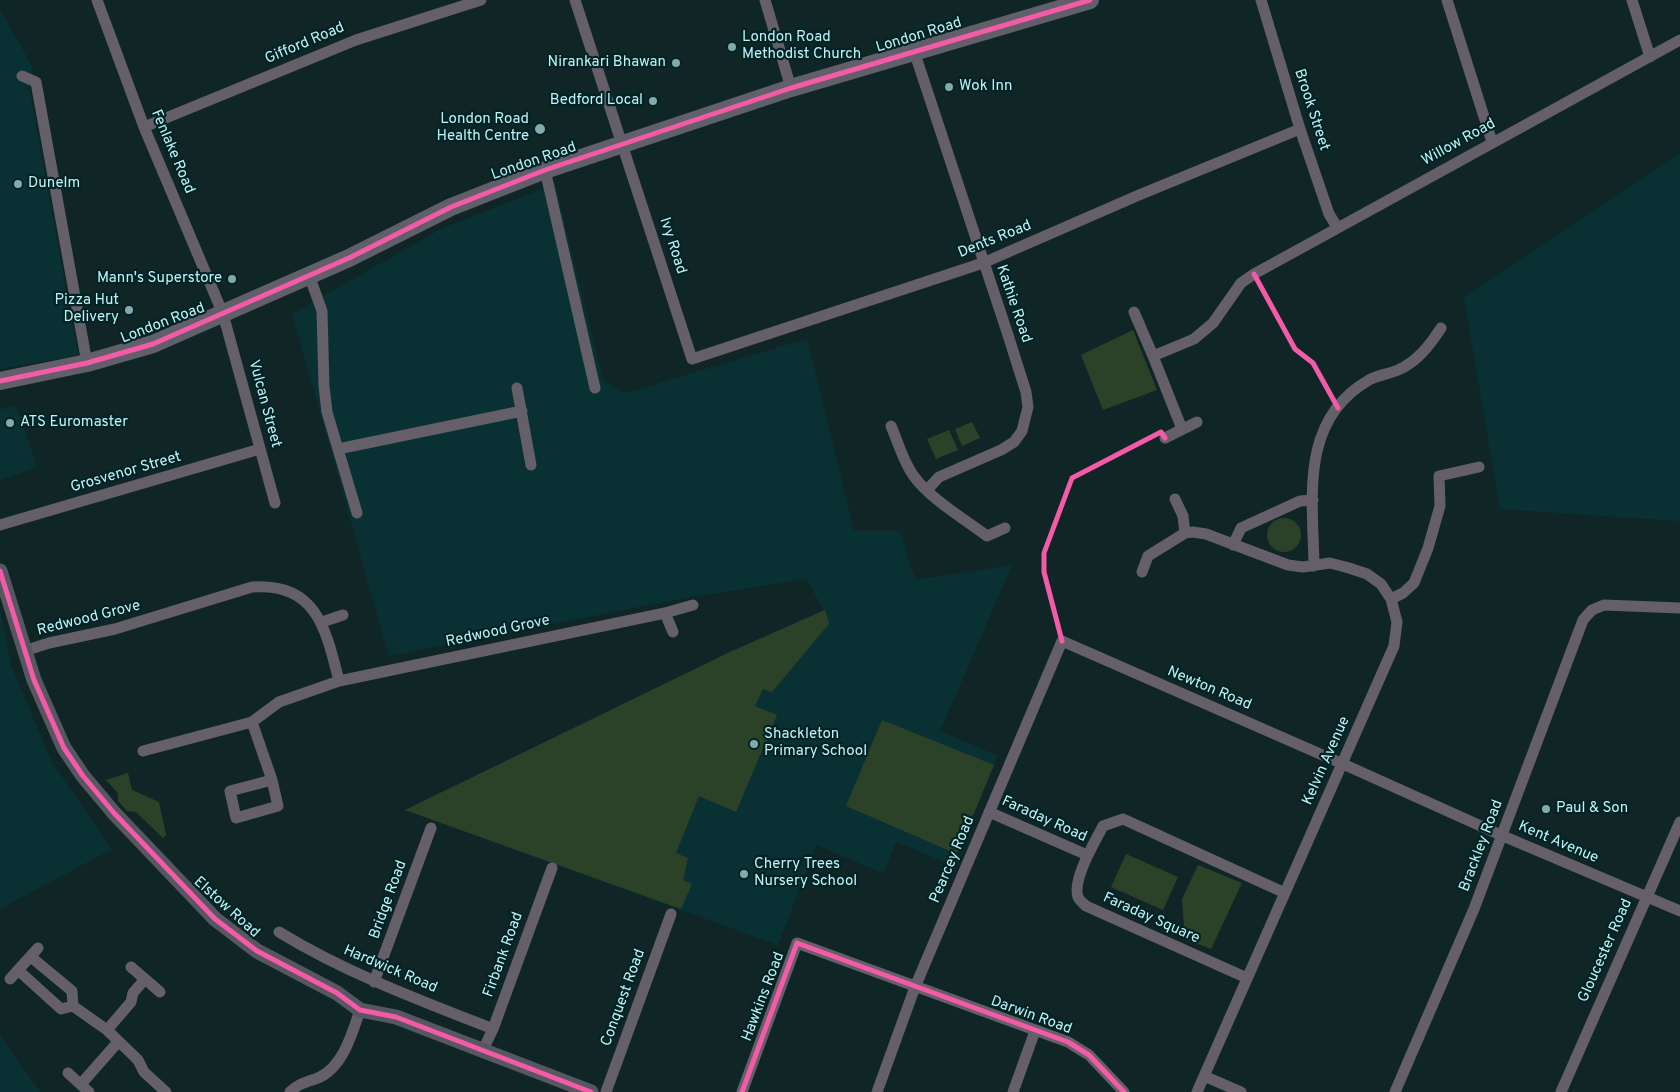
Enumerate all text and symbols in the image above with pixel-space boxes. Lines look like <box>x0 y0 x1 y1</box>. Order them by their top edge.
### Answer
street label: London Road <box>874 14 964 58</box>
street label: Gifford Road <box>263 19 347 69</box>
place label: London Road Methodist Church <box>742 29 861 64</box>
marker: London Road Methodist Church <box>726 41 738 53</box>
place label: Nirankari Bhawan <box>548 54 666 72</box>
marker: Nirankari Bhawan <box>670 57 682 69</box>
street label: Brook Street <box>1289 67 1333 153</box>
place label: Wok Inn <box>959 78 1012 96</box>
marker: Wok Inn <box>943 81 955 93</box>
place label: Bedford Local <box>550 92 643 110</box>
marker: Bedford Local <box>647 95 659 107</box>
street label: Fenlake Road <box>146 107 198 197</box>
place label: London Road Health Centre <box>436 111 529 146</box>
street label: Willow Road <box>1419 115 1499 171</box>
marker: London Road Health Centre <box>533 122 547 136</box>
street label: London Road <box>489 139 579 185</box>
place label: Dunelm <box>28 175 80 193</box>
marker: Dunelm <box>12 178 24 190</box>
street label: Ivy Road <box>654 215 690 277</box>
street label: Dents Road <box>956 217 1034 263</box>
street label: Kathie Road <box>991 263 1035 345</box>
place label: Mann's Superstore <box>97 270 222 288</box>
marker: Mann's Superstore <box>226 273 238 285</box>
place label: Pizza Hut Delivery <box>55 292 119 327</box>
street label: London Road <box>118 300 208 348</box>
marker: Pizza Hut Delivery <box>123 304 135 316</box>
street label: Vulcan Street <box>244 358 284 450</box>
place label: ATS Euromaster <box>20 414 128 432</box>
marker: ATS Euromaster <box>4 417 16 429</box>
street label: Grosvenor Street <box>69 449 183 497</box>
street label: Redwood Grove <box>35 597 143 641</box>
street label: Redwood Grove <box>444 612 552 652</box>
street label: Newton Road <box>1164 663 1254 715</box>
street label: Kelvin Avenue <box>1299 714 1355 808</box>
place label: Shackleton Primary School <box>764 726 867 761</box>
marker: Shackleton Primary School <box>748 738 760 750</box>
street label: Faraday Road <box>999 793 1089 847</box>
street label: Brackley Road <box>1456 798 1508 894</box>
place label: Paul & Son <box>1556 800 1628 818</box>
marker: Paul & Son <box>1540 803 1552 815</box>
street label: Pearcey Road <box>927 814 979 906</box>
street label: Kent Avenue <box>1515 818 1601 868</box>
place label: Cherry Trees Nursery School <box>754 856 857 891</box>
street label: Bridge Road <box>366 858 412 942</box>
marker: Cherry Trees Nursery School <box>738 868 750 880</box>
street label: Elstow Road <box>189 874 263 942</box>
street label: Faraday Square <box>1100 890 1202 948</box>
street label: Gloucester Road <box>1575 897 1637 1005</box>
street label: Firbank Road <box>480 910 528 1000</box>
street label: Hardwick Road <box>340 942 440 998</box>
street label: Conquest Road <box>598 947 650 1049</box>
street label: Hawkins Road <box>739 950 789 1044</box>
street label: Darwin Road <box>988 993 1074 1039</box>

